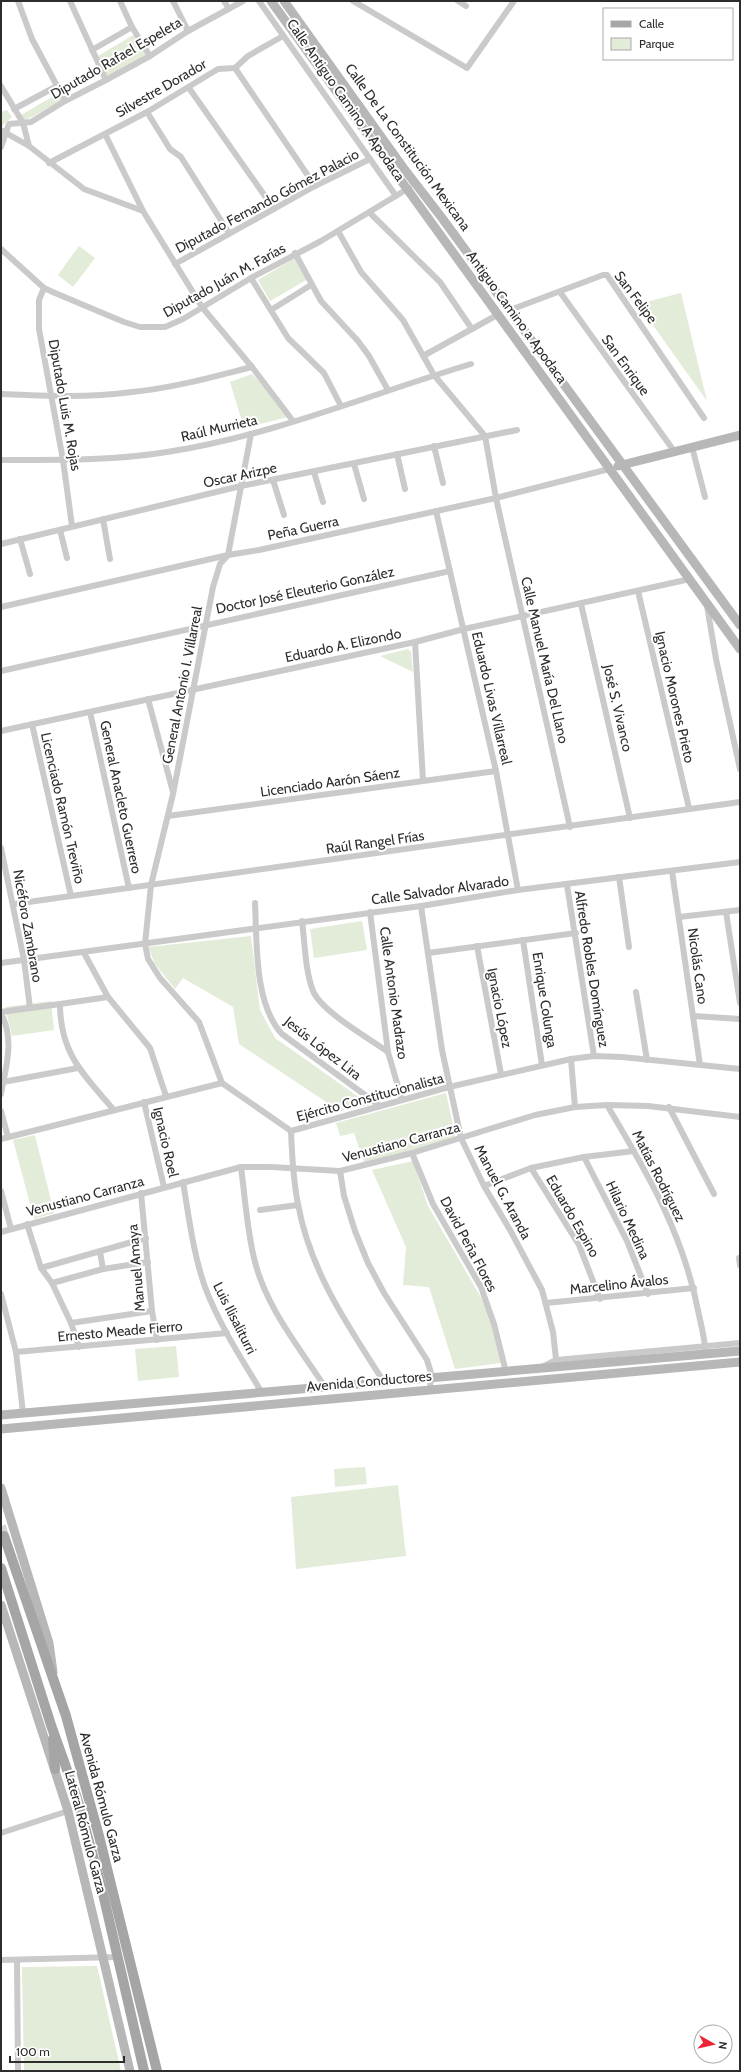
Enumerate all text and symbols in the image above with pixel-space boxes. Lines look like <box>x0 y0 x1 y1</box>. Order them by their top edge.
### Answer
legend <box>603 8 733 60</box>
street label: Diputado Rafael Espeleta <box>47 13 185 103</box>
street label: Calle Antiguo Camino A Apodaca <box>283 15 409 185</box>
text: Calle <box>639 16 664 31</box>
text: Parque <box>639 36 674 51</box>
street label: Silvestre Dorador <box>112 54 210 121</box>
street label: Calle De La Constitución Mexicana <box>341 60 475 234</box>
street label: Diputado Fernando Gómez Palacio <box>172 145 362 257</box>
street label: Diputado Juán M. Farías <box>160 239 289 321</box>
street label: Antiguo Camino a Apodaca <box>463 247 571 387</box>
street label: San Felipe <box>610 267 662 327</box>
street label: San Enrique <box>598 331 654 399</box>
street label: Diputado Luis M. Rojas <box>45 338 85 472</box>
street label: Raúl Murrieta <box>179 410 259 446</box>
street label: Oscar Arizpe <box>202 458 278 492</box>
street label: Peña Guerra <box>266 512 340 544</box>
street label: Doctor José Eleuterio González <box>214 562 396 618</box>
street label: Calle Manuel María Del Llano <box>517 575 573 745</box>
street label: General Antonio I. Villarreal <box>158 604 206 765</box>
street label: Eduardo A. Elizondo <box>283 624 403 666</box>
street label: Ignacio Morones Prieto <box>651 629 699 765</box>
street label: Eduardo Livas Villarreal <box>468 630 516 767</box>
street label: José S. Vivanco <box>599 662 637 754</box>
street label: General Anacleto Guerrero <box>96 719 146 875</box>
street label: Licenciado Ramón Treviño <box>37 730 89 886</box>
street label: Licenciado Aarón Sáenz <box>259 763 401 801</box>
street label: Raúl Rangel Frías <box>325 826 425 858</box>
street label: Nicéforo Zambrano <box>9 868 47 984</box>
street label: Calle Salvador Alvarado <box>370 871 510 909</box>
street label: Alfredo Robles Domínguez <box>571 889 613 1049</box>
street label: Calle Antonio Madrazo <box>376 926 412 1061</box>
street label: Nicolás Cano <box>684 927 712 1005</box>
street label: Enrique Colunga <box>529 951 561 1049</box>
street label: Ignacio López <box>483 966 517 1050</box>
street label: Jesús López Lira <box>280 1012 365 1084</box>
street label: Ejército Constitucionalista <box>294 1069 446 1125</box>
street label: Ignacio Roel <box>149 1105 183 1179</box>
street label: Venustiano Carranza <box>340 1118 462 1166</box>
street label: Matías Rodríguez <box>628 1127 690 1225</box>
street label: Manuel G. Aranda <box>471 1142 536 1242</box>
street label: Venustiano Carranza <box>24 1172 146 1220</box>
street label: Eduardo Espino <box>542 1172 604 1261</box>
street label: Hilario Medina <box>602 1178 654 1262</box>
street label: David Peña Flores <box>436 1193 502 1295</box>
street label: Manuel Amaya <box>123 1223 149 1313</box>
street label: Marcelino Ávalos <box>569 1270 669 1298</box>
street label: Luis Ilisaliturri <box>209 1279 261 1357</box>
street label: Ernesto Meade Fierro <box>57 1317 183 1345</box>
street label: Avenida Conductores <box>306 1367 432 1395</box>
street label: Avenida Rómulo Garza <box>76 1730 128 1864</box>
street label: Lateral Rómulo Garza <box>61 1769 111 1896</box>
north arrow <box>693 2024 733 2064</box>
scale bar <box>10 2038 124 2064</box>
text: N <box>715 2041 730 2050</box>
text: 100 m <box>16 2044 50 2059</box>

